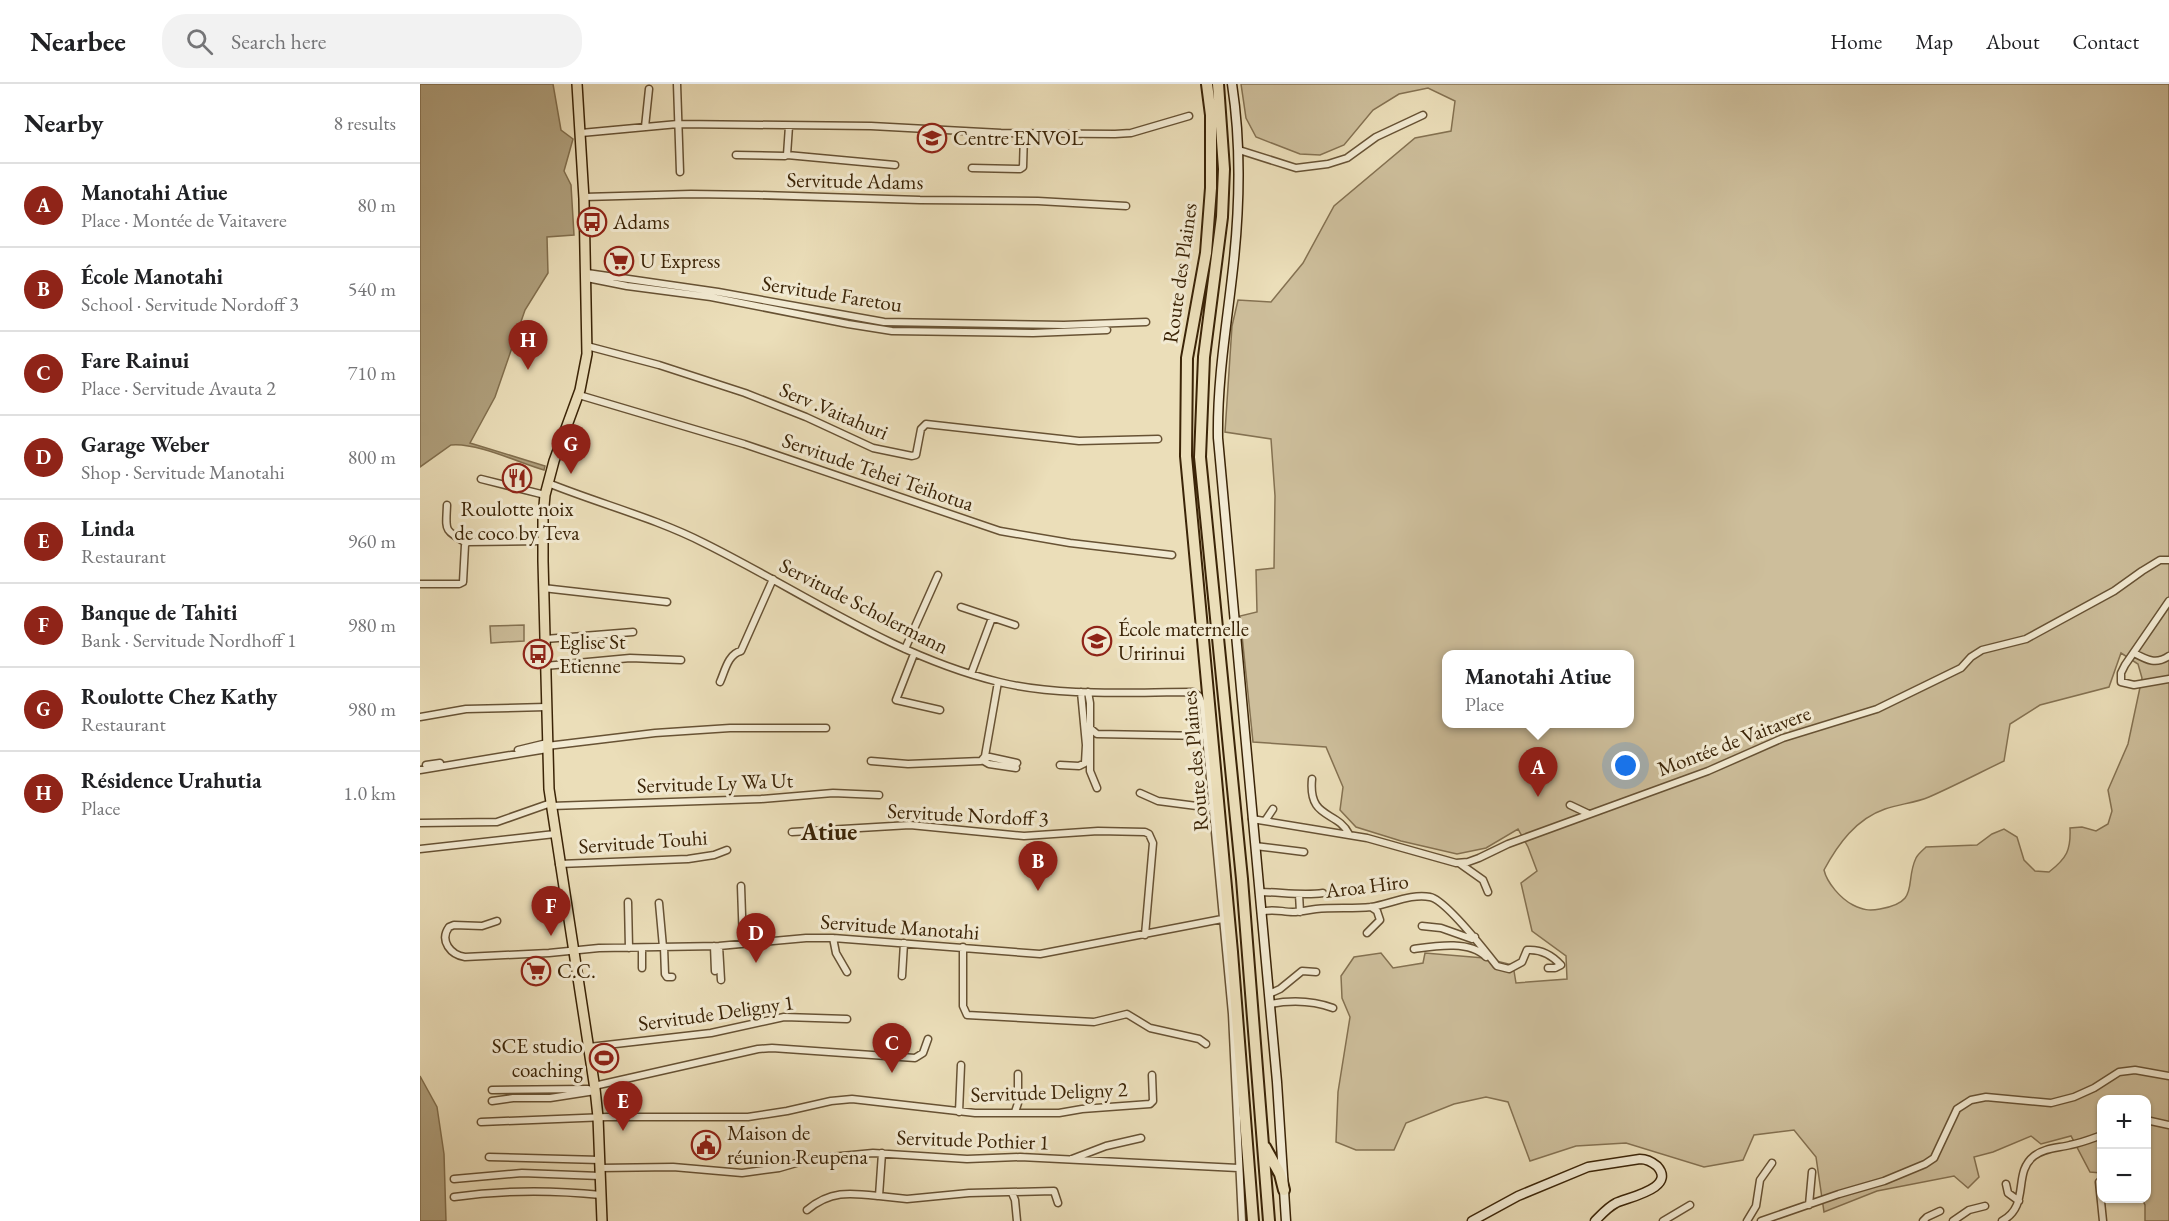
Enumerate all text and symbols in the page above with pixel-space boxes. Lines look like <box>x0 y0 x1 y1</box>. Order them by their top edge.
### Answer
search box <box>162 14 582 68</box>
text: Nearbee <box>30 23 126 59</box>
icon: search <box>183 25 216 58</box>
text: Search here <box>231 27 326 56</box>
text: Home <box>1830 28 1882 55</box>
text: Map <box>1915 28 1953 55</box>
text: About <box>1986 28 2039 55</box>
text: Contact <box>2072 28 2139 55</box>
text: Nearby <box>24 106 104 140</box>
text: 8 results <box>333 110 396 136</box>
school or university icon: Centre ENVOL <box>916 122 948 154</box>
place label: Centre ENVOL <box>953 124 1084 151</box>
street label: Servitude Adams <box>786 166 924 195</box>
text: Manotahi Atiue <box>81 178 227 207</box>
text: A <box>36 192 51 218</box>
text: 80 m <box>357 192 396 218</box>
street label: Route des Plaines <box>1156 201 1203 345</box>
bus stop icon: Adams <box>576 206 608 238</box>
text: Place · Montée de Vaitavere <box>81 207 287 233</box>
place label: Adams <box>612 208 670 235</box>
supermarket icon: U Express <box>603 245 635 277</box>
place label: U Express <box>640 247 720 274</box>
text: École Manotahi <box>81 262 223 291</box>
street label: Servitude Faretou <box>760 269 904 318</box>
text: B <box>37 276 50 302</box>
text: 540 m <box>348 276 396 302</box>
text: School · Servitude Nordoff 3 <box>81 291 299 317</box>
pin: H <box>508 320 548 370</box>
text: Fare Rainui <box>81 346 189 375</box>
text: C <box>36 360 51 386</box>
text: 710 m <box>348 360 396 386</box>
text: Place · Servitude Avauta 2 <box>81 375 276 401</box>
street label: Serv .Vaitahuri <box>776 376 893 446</box>
pin: G <box>552 424 590 474</box>
street label: Servitude Tehei Teihotua <box>779 426 978 517</box>
text: Garage Weber <box>81 430 209 459</box>
text: D <box>36 444 51 470</box>
text: 800 m <box>348 444 396 470</box>
text: Shop · Servitude Manotahi <box>81 459 285 485</box>
restaurant icon: Roulotte noix de coco by Teva <box>501 462 533 494</box>
place label: Roulotte noix de coco by Teva <box>454 495 580 546</box>
text: Linda <box>81 514 135 543</box>
text: E <box>38 528 49 554</box>
text: 960 m <box>348 528 396 554</box>
text: Restaurant <box>81 543 166 569</box>
street label: Servitude Scholermann <box>775 551 953 660</box>
text: Banque de Tahiti <box>81 598 238 627</box>
text: F <box>38 612 49 638</box>
text: 980 m <box>348 612 396 638</box>
place label: École maternelle Uririnui <box>1118 615 1249 666</box>
school or university icon: École maternelle Uririnui <box>1081 625 1113 657</box>
text: Bank · Servitude Nordhoff 1 <box>81 627 297 653</box>
place label: Eglise St Etienne <box>559 628 626 679</box>
bus stop icon: Eglise St Etienne <box>522 638 554 670</box>
popup <box>1442 650 1634 728</box>
text: Manotahi Atiue <box>1465 662 1611 691</box>
text: Roulotte Chez Kathy <box>81 682 277 711</box>
street label: Route des Plaines <box>1175 689 1214 833</box>
text: Place <box>1465 691 1504 717</box>
text: G <box>36 696 51 722</box>
text: 980 m <box>348 696 396 722</box>
street label: Montée de Vaitavere <box>1653 699 1814 782</box>
text: Restaurant <box>81 711 166 737</box>
pin: A <box>1518 748 1558 797</box>
your location <box>1611 751 1640 780</box>
text: Résidence Urahutia <box>81 766 262 795</box>
street label: Servitude Ly Wa Ut <box>636 766 794 799</box>
text: H <box>35 780 52 806</box>
text: 1.0 km <box>343 780 396 806</box>
text: Place <box>81 795 120 821</box>
street label: Servitude Nordoff 3 <box>887 797 1049 832</box>
district label: Atiue <box>800 816 857 847</box>
street label: Servitude Touhi <box>578 824 708 859</box>
pin: B <box>1018 842 1058 891</box>
street label: Aroa Hiro <box>1323 867 1410 904</box>
pin: F <box>532 886 570 936</box>
street label: Servitude Manotahi <box>820 907 980 946</box>
pin: D <box>736 914 776 963</box>
supermarket icon: C.C. <box>520 955 552 987</box>
place label: C.C. <box>557 957 596 984</box>
street label: Servitude Deligny 1 <box>636 988 796 1037</box>
pin: C <box>872 1024 912 1073</box>
place label: SCE studio coaching <box>492 1032 584 1083</box>
sports icon: SCE studio coaching <box>588 1042 620 1074</box>
street label: Servitude Deligny 2 <box>970 1075 1128 1108</box>
pin: E <box>604 1082 642 1131</box>
map controls <box>2097 1095 2151 1203</box>
button: + <box>2097 1095 2151 1149</box>
place label: Maison de réunion Reupena <box>727 1119 869 1170</box>
street label: Servitude Pothier 1 <box>896 1123 1050 1156</box>
public building icon: Maison de réunion Reupena <box>690 1129 722 1161</box>
button: − <box>2097 1149 2151 1203</box>

